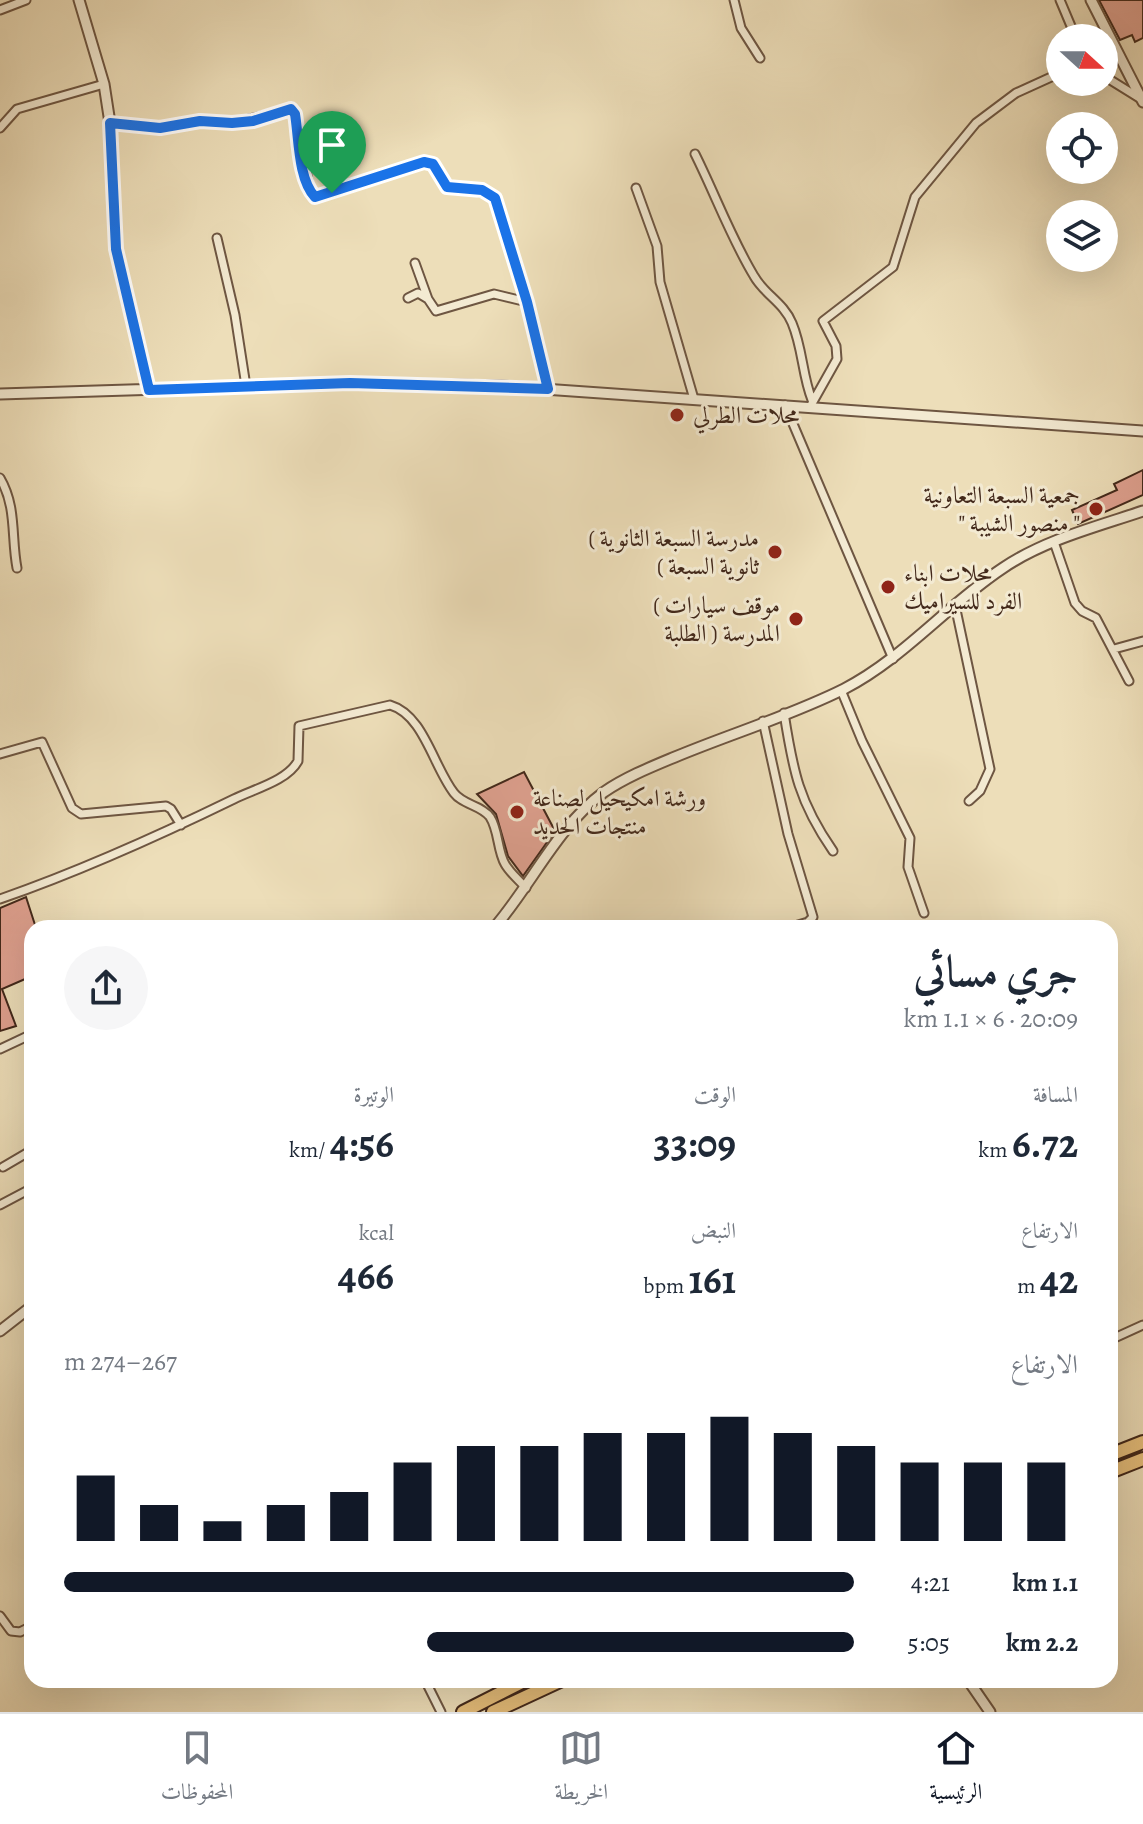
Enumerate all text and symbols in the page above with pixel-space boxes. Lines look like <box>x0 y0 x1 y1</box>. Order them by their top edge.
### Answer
north arrow <box>1046 24 1118 96</box>
map controls <box>1046 24 1118 272</box>
pin <box>298 111 366 193</box>
button: locate <box>1046 112 1118 184</box>
icon: arrive <box>310 123 354 167</box>
button: layers <box>1046 200 1118 272</box>
place label: محلات الطرلي <box>693 399 800 434</box>
marker: محلات الطرلي <box>668 406 686 424</box>
place label: جمعية السبعة التعاونية " منصور الشيبة " <box>924 479 1080 539</box>
marker: جمعية السبعة التعاونية " منصور الشيبة " <box>1087 500 1105 518</box>
place label: ( مدرسة السبعة الثانوية ( ثانوية السبعة <box>588 522 759 582</box>
marker: ( مدرسة السبعة الثانوية ( ثانوية السبعة <box>766 543 784 561</box>
place label: محلات ابناء الفرد للسيراميك <box>904 557 1022 617</box>
marker: محلات ابناء الفرد للسيراميك <box>879 578 897 596</box>
place label: ( موقف سيارات المدرسة ( الطلبة <box>653 589 780 649</box>
marker: ( موقف سيارات المدرسة ( الطلبة <box>787 610 805 628</box>
place label: ورشة امكيحيل لصناعة منتجات الحديد <box>533 782 706 842</box>
marker: ورشة امكيحيل لصناعة منتجات الحديد <box>508 803 526 821</box>
text: جري مسائي <box>914 941 1078 1001</box>
button: share <box>64 946 148 1030</box>
text: 20:09 · 6 × 1.1 km <box>904 1001 1078 1036</box>
text: الوتيرة <box>353 1080 394 1110</box>
text: الوقت <box>694 1080 736 1110</box>
text: المسافة <box>1033 1080 1078 1110</box>
text: 4:56 <box>330 1116 394 1171</box>
text: 33:09 <box>653 1116 736 1171</box>
text: 6.72 <box>1012 1116 1078 1171</box>
text: /km <box>289 1135 330 1165</box>
text: km <box>978 1135 1012 1165</box>
text: النبض <box>691 1216 736 1246</box>
text: الارتفاع <box>1021 1216 1078 1246</box>
text: kcal <box>359 1218 394 1248</box>
text: 466 <box>338 1248 394 1303</box>
text: 161 <box>689 1252 736 1307</box>
text: 42 <box>1040 1252 1078 1307</box>
text: bpm <box>643 1271 689 1301</box>
text: m <box>1017 1271 1040 1301</box>
text: 267–274 m <box>64 1344 177 1379</box>
text: الارتفاع <box>1011 1347 1078 1382</box>
text: 4:21 <box>911 1565 950 1600</box>
text: 1.1 km <box>1012 1565 1078 1600</box>
text: 5:05 <box>908 1625 950 1660</box>
text: 2.2 km <box>1006 1625 1078 1660</box>
tab: المحفوظات <box>161 1726 233 1813</box>
tab: الخريطة <box>555 1726 608 1813</box>
tab: الرئيسية <box>929 1726 982 1813</box>

